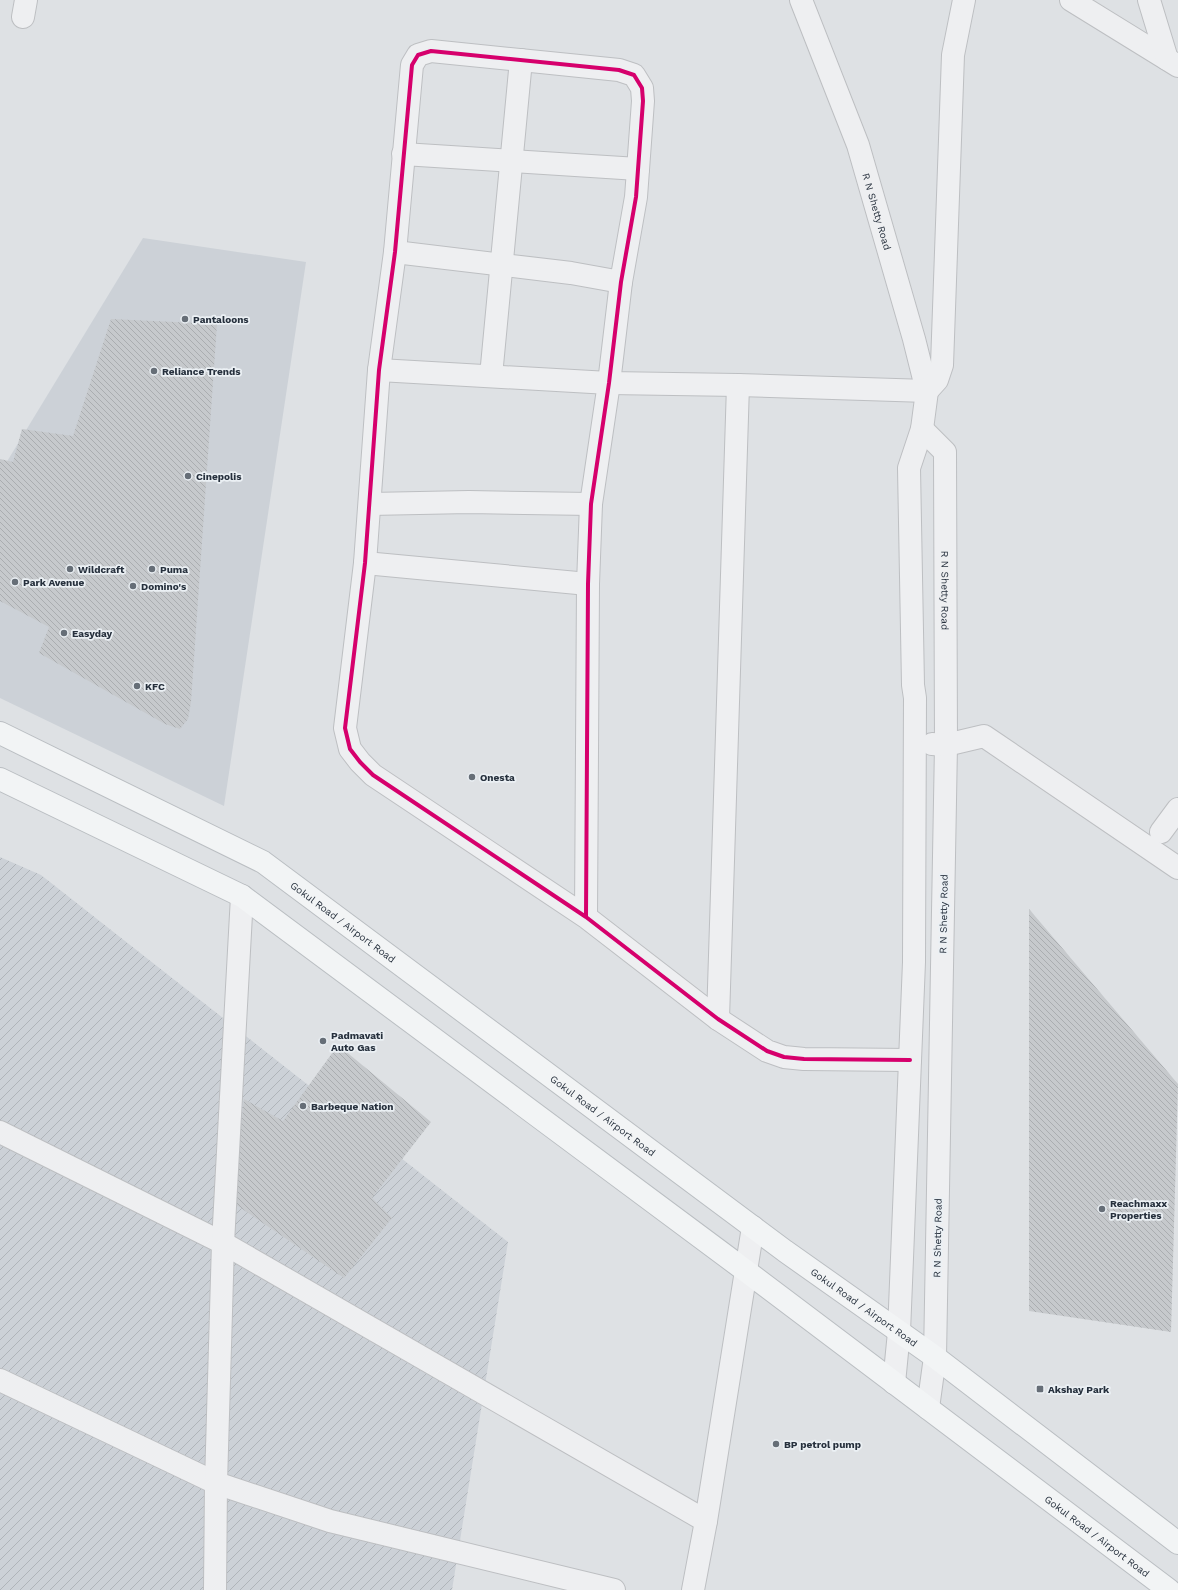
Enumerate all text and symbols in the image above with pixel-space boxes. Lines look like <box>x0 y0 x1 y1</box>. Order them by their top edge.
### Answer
street label: R N Shetty Road <box>860 172 893 251</box>
marker: Pantaloons <box>180 314 190 324</box>
place label: Pantaloons <box>193 314 249 325</box>
marker: Reliance Trends <box>149 366 159 376</box>
place label: Reliance Trends <box>162 366 241 377</box>
marker: Cinepolis <box>183 471 193 481</box>
place label: Cinepolis <box>196 471 242 482</box>
street label: R N Shetty Road <box>939 551 951 630</box>
marker: Wildcraft <box>65 564 75 574</box>
place label: Wildcraft <box>78 564 125 575</box>
marker: Puma <box>147 564 157 574</box>
place label: Puma <box>160 564 188 575</box>
marker: Park Avenue <box>10 577 20 587</box>
place label: Park Avenue <box>23 577 84 588</box>
marker: Domino's <box>128 581 138 591</box>
place label: Domino's <box>141 581 187 592</box>
marker: Easyday <box>59 628 69 638</box>
place label: Easyday <box>72 628 113 639</box>
marker: KFC <box>132 681 142 691</box>
place label: KFC <box>145 681 165 692</box>
marker: Onesta <box>467 772 477 782</box>
place label: Onesta <box>480 772 515 783</box>
street label: R N Shetty Road <box>937 874 950 954</box>
street label: Gokul Road / Airport Road <box>288 880 398 965</box>
place label: Padmavati Auto Gas <box>331 1030 383 1053</box>
marker: Padmavati Auto Gas <box>318 1036 328 1046</box>
street label: Gokul Road / Airport Road <box>548 1073 657 1158</box>
marker: Barbeque Nation <box>298 1101 308 1111</box>
place label: Barbeque Nation <box>311 1101 394 1112</box>
street label: R N Shetty Road <box>931 1198 944 1278</box>
place label: Reachmaxx Properties <box>1110 1198 1167 1221</box>
marker: Reachmaxx Properties <box>1097 1204 1107 1214</box>
street label: Gokul Road / Airport Road <box>809 1266 919 1349</box>
marker: Akshay Park <box>1035 1384 1045 1394</box>
place label: Akshay Park <box>1048 1384 1110 1395</box>
marker: BP petrol pump <box>771 1439 781 1449</box>
place label: BP petrol pump <box>784 1439 861 1450</box>
street label: Gokul Road / Airport Road <box>1043 1493 1151 1579</box>

